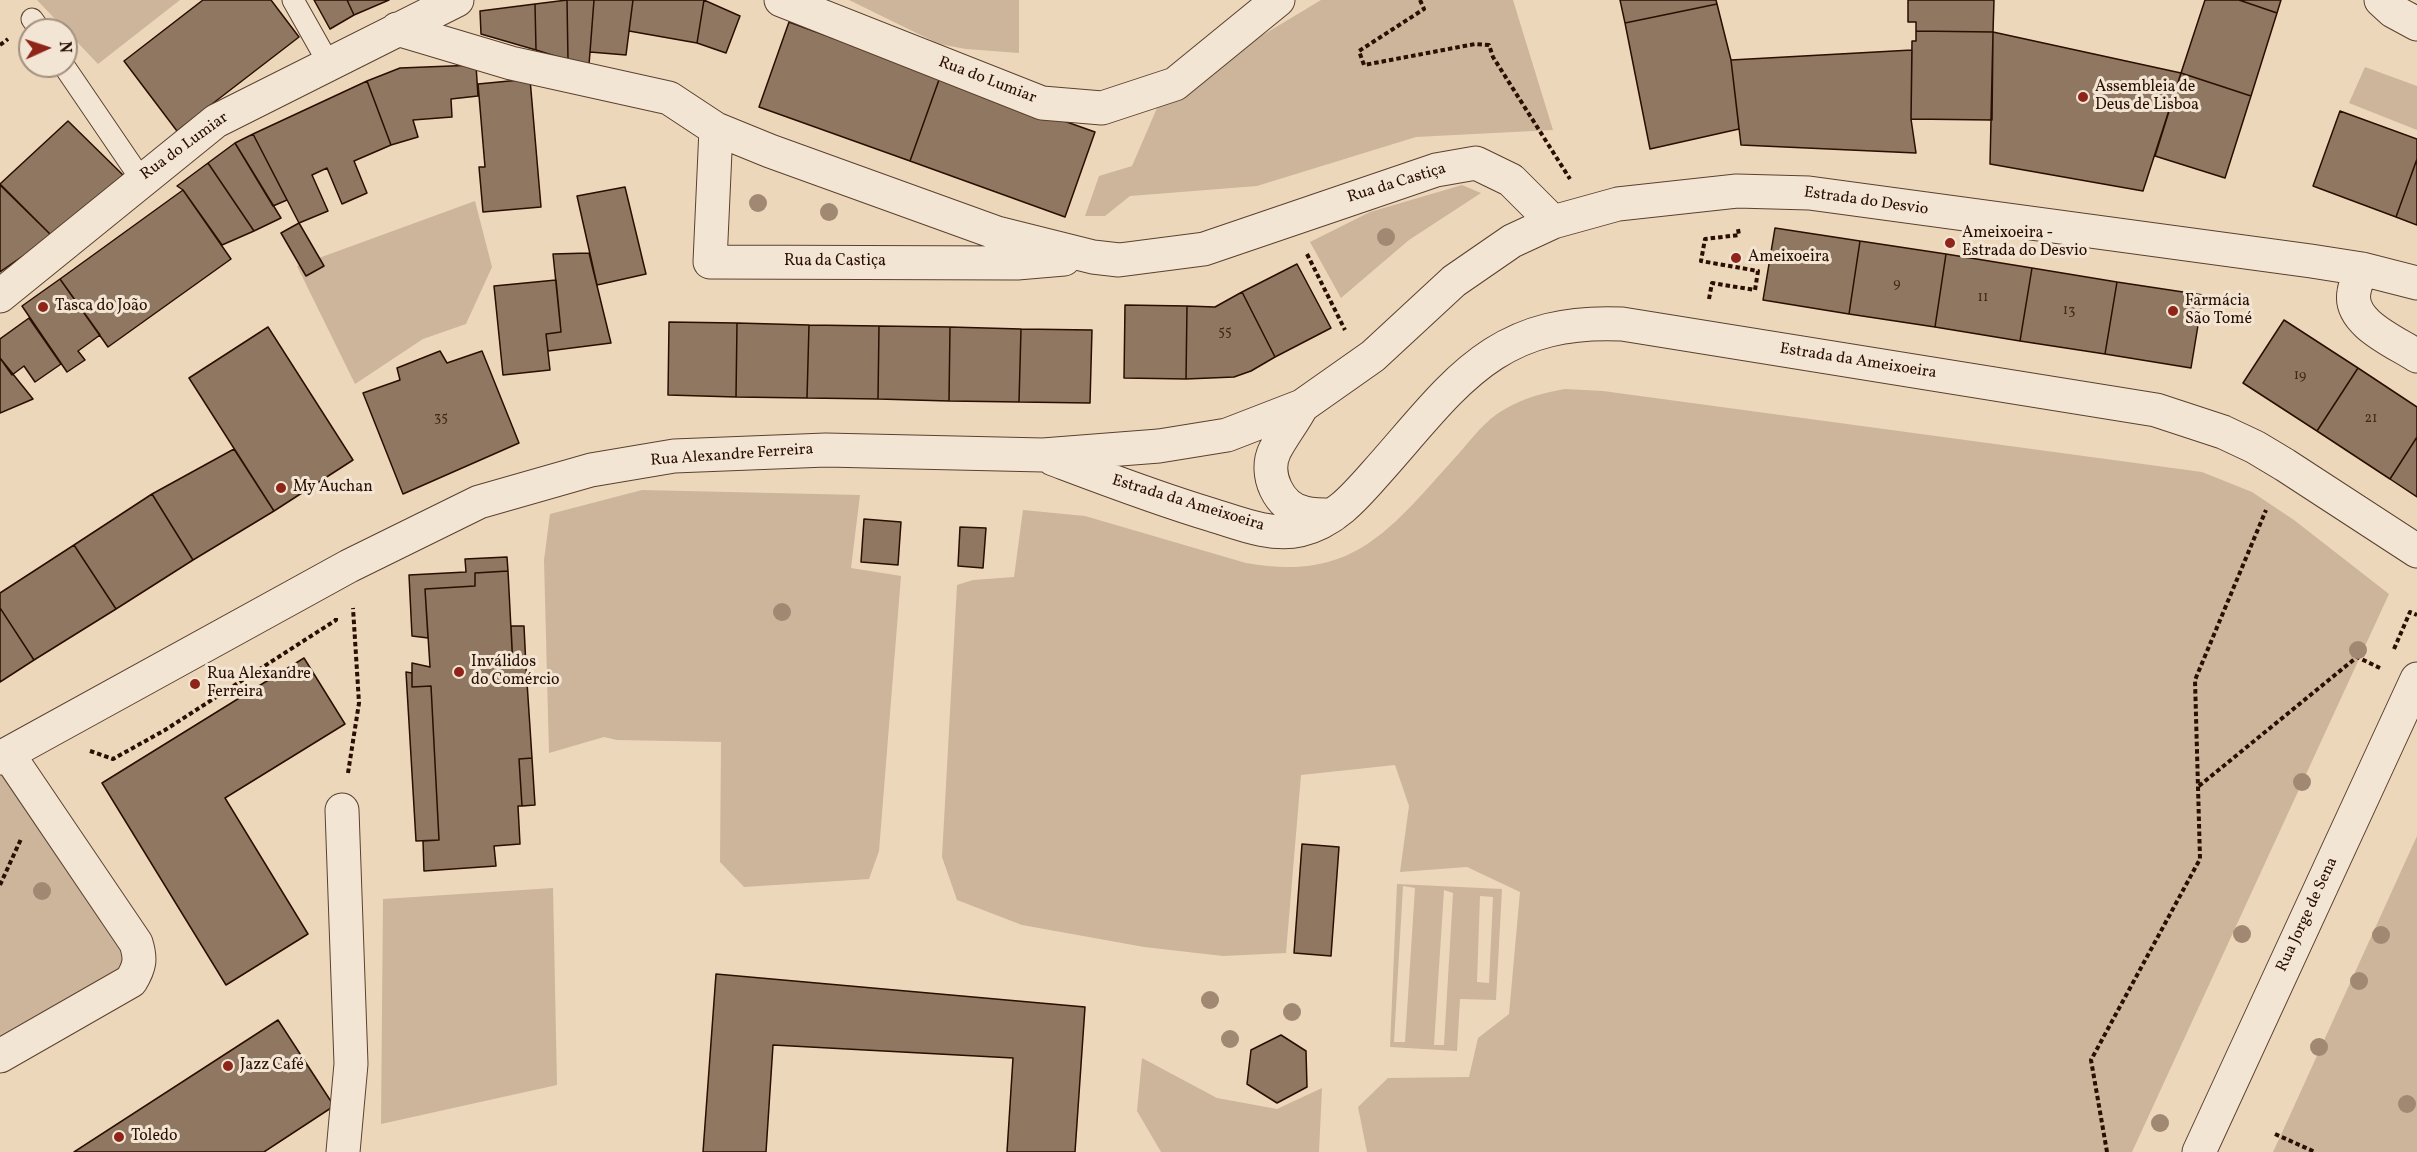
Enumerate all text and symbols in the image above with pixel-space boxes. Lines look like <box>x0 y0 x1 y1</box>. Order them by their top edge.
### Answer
north arrow <box>18 18 78 78</box>
text: N <box>53 41 75 54</box>
street label: Rua do Lumiar <box>935 53 1039 109</box>
place label: Assembleia de Deus de Lisboa <box>2095 78 2199 116</box>
marker: Assembleia de Deus de Lisboa <box>2076 90 2090 104</box>
street label: Rua do Lumiar <box>137 109 233 185</box>
street label: Rua da Castiça <box>1345 160 1449 208</box>
street label: Estrada do Desvio <box>1803 184 1929 220</box>
place label: Ameixoeira - Estrada do Desvio <box>1962 224 2087 262</box>
marker: Ameixoeira - Estrada do Desvio <box>1943 236 1957 250</box>
place label: Ameixoeira <box>1748 248 1829 268</box>
marker: Ameixoeira <box>1729 251 1743 265</box>
street label: Rua da Castiça <box>784 252 886 272</box>
house number: 9 <box>1893 276 1901 292</box>
house number: 11 <box>1978 290 1988 306</box>
place label: Farmácia São Tomé <box>2185 292 2252 330</box>
place label: Tasca do João <box>55 297 148 317</box>
marker: Tasca do João <box>36 300 50 314</box>
house number: 13 <box>2063 303 2075 319</box>
marker: Farmácia São Tomé <box>2166 304 2180 318</box>
house number: 55 <box>1218 324 1232 340</box>
street label: Estrada da Ameixoeira <box>1778 340 1938 384</box>
house number: 19 <box>2294 368 2306 384</box>
house number: 35 <box>434 410 448 426</box>
house number: 21 <box>2365 411 2377 427</box>
street label: Rua Alexandre Ferreira <box>650 441 814 471</box>
street label: Estrada da Ameixoeira <box>1109 472 1267 536</box>
place label: My Auchan <box>293 478 373 498</box>
marker: My Auchan <box>274 481 288 495</box>
place label: Inválidos do Comércio <box>471 653 560 691</box>
place label: Rua Alexandre Ferreira <box>207 665 311 703</box>
marker: Inválidos do Comércio <box>452 665 466 679</box>
marker: Rua Alexandre Ferreira <box>188 677 202 691</box>
street label: Rua Jorge de Sena <box>2273 855 2343 975</box>
place label: Jazz Café <box>240 1056 304 1076</box>
marker: Jazz Café <box>221 1059 235 1073</box>
place label: Toledo <box>131 1127 177 1147</box>
marker: Toledo <box>112 1130 126 1144</box>

